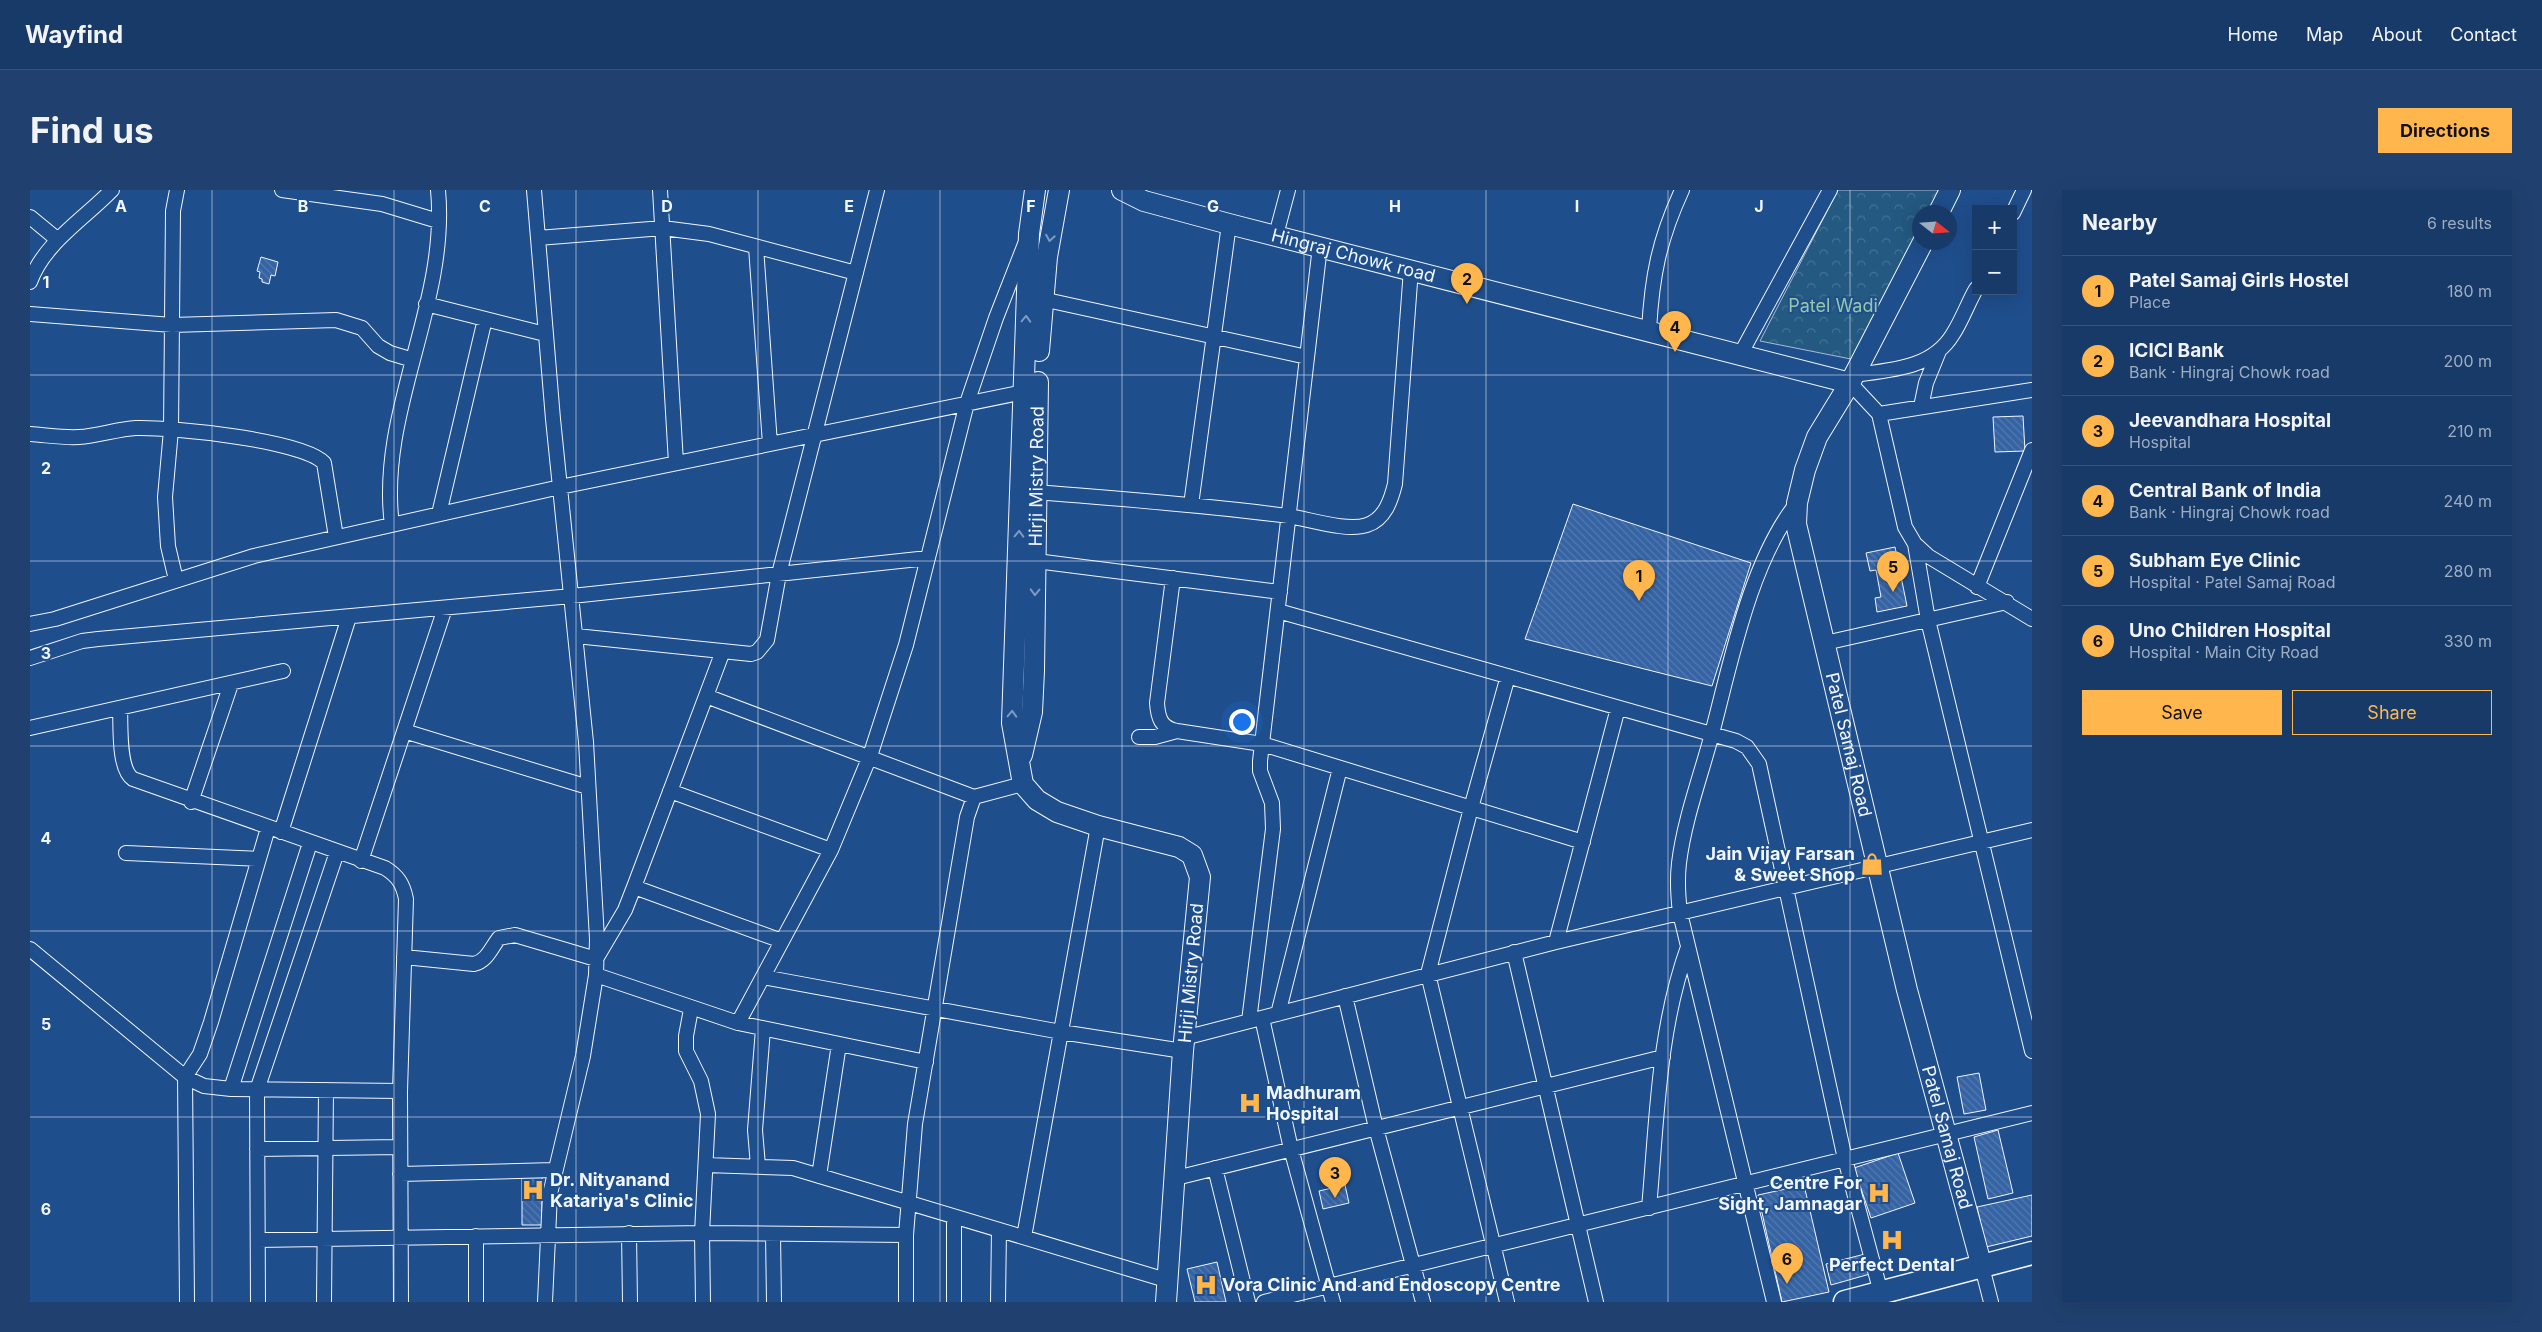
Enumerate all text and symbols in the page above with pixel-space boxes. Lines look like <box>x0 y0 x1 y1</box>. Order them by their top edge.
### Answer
text: Wayfind <box>25 20 123 49</box>
text: Home <box>2228 24 2278 45</box>
text: Map <box>2306 24 2343 45</box>
text: About <box>2371 24 2422 45</box>
text: Contact <box>2450 24 2517 45</box>
button: Directions <box>2378 108 2512 153</box>
text: Find us <box>30 109 154 151</box>
text: A <box>115 196 127 216</box>
text: B <box>298 196 308 216</box>
text: C <box>479 196 491 216</box>
text: D <box>661 196 673 216</box>
text: E <box>844 196 854 216</box>
text: F <box>1026 196 1036 216</box>
text: G <box>1207 196 1219 216</box>
text: H <box>1389 196 1401 216</box>
text: I <box>1575 196 1579 216</box>
text: J <box>1754 196 1764 216</box>
north arrow <box>1912 205 1957 250</box>
map controls <box>1972 205 2017 295</box>
button: + <box>1972 205 2017 250</box>
text: Nearby <box>2082 210 2157 235</box>
text: 6 results <box>2427 213 2492 233</box>
street label: Hingraj Chowk road <box>1269 224 1438 286</box>
one-way arrow <box>1045 233 1055 242</box>
button: − <box>1972 250 2017 295</box>
pin: 2 <box>1451 263 1483 304</box>
text: Patel Samaj Girls Hostel <box>2129 269 2349 292</box>
text: 1 <box>43 272 49 292</box>
text: 1 <box>2095 281 2101 301</box>
text: 180 m <box>2447 281 2492 301</box>
text: Place <box>2129 292 2171 312</box>
park label: Patel Wadi <box>1788 295 1878 316</box>
pin: 4 <box>1659 311 1691 352</box>
one-way arrow <box>1021 315 1031 322</box>
text: ICICI Bank <box>2129 339 2224 362</box>
text: 2 <box>2093 351 2103 371</box>
text: 200 m <box>2444 351 2492 371</box>
text: Bank · Hingraj Chowk road <box>2129 362 2330 382</box>
street label: Hirji Mistry Road <box>1025 406 1048 547</box>
text: Jeevandhara Hospital <box>2129 409 2331 432</box>
text: 3 <box>2093 421 2103 441</box>
text: 210 m <box>2447 421 2492 441</box>
text: Hospital <box>2129 432 2191 452</box>
text: 2 <box>41 458 51 478</box>
text: Central Bank of India <box>2129 479 2321 502</box>
text: 4 <box>2093 491 2103 511</box>
text: 240 m <box>2444 491 2492 511</box>
text: Bank · Hingraj Chowk road <box>2129 502 2330 522</box>
one-way arrow <box>1014 529 1024 537</box>
text: Subham Eye Clinic <box>2129 549 2301 572</box>
pin: 5 <box>1877 551 1909 592</box>
pin: 1 <box>1623 560 1655 601</box>
text: 5 <box>2093 561 2103 581</box>
text: 280 m <box>2444 561 2492 581</box>
text: Hospital · Patel Samaj Road <box>2129 572 2336 592</box>
one-way arrow <box>1030 588 1041 596</box>
text: Uno Children Hospital <box>2129 619 2331 642</box>
text: 6 <box>2093 631 2103 651</box>
text: 330 m <box>2444 631 2492 651</box>
text: Hospital · Main City Road <box>2129 642 2319 662</box>
text: 3 <box>41 643 51 663</box>
street label: Patel Samaj Road <box>1822 670 1876 819</box>
button: Save <box>2082 690 2282 735</box>
button: Share <box>2292 690 2492 735</box>
one-way arrow <box>1007 709 1018 717</box>
your location <box>1229 709 1255 735</box>
text: 4 <box>41 828 52 848</box>
place label: Jain Vijay Farsan & Sweet Shop <box>1705 843 1855 885</box>
shop icon: Jain Vijay Farsan & Sweet Shop <box>1859 851 1885 877</box>
street label: Hirji Mistry Road <box>1174 902 1207 1044</box>
text: 5 <box>41 1014 51 1034</box>
street label: Patel Samaj Road <box>1918 1063 1977 1211</box>
place label: Madhuram Hospital <box>1266 1082 1361 1124</box>
hospital icon: Madhuram Hospital <box>1237 1090 1263 1116</box>
pin: 3 <box>1319 1157 1351 1198</box>
place label: Dr. Nityanand Katariya's Clinic <box>550 1169 694 1211</box>
place label: Centre For Sight, Jamnagar <box>1718 1172 1862 1214</box>
hospital icon: Dr. Nityanand Katariya's Clinic <box>520 1177 546 1203</box>
hospital icon: Centre For Sight, Jamnagar <box>1866 1180 1892 1206</box>
text: 6 <box>41 1199 51 1219</box>
hospital icon: Perfect Dental <box>1879 1227 1905 1253</box>
pin: 6 <box>1771 1243 1803 1284</box>
place label: Perfect Dental <box>1829 1254 1955 1275</box>
hospital icon: Vora Clinic And and Endoscopy Centre <box>1193 1272 1219 1298</box>
place label: Vora Clinic And and Endoscopy Centre <box>1222 1274 1561 1295</box>

